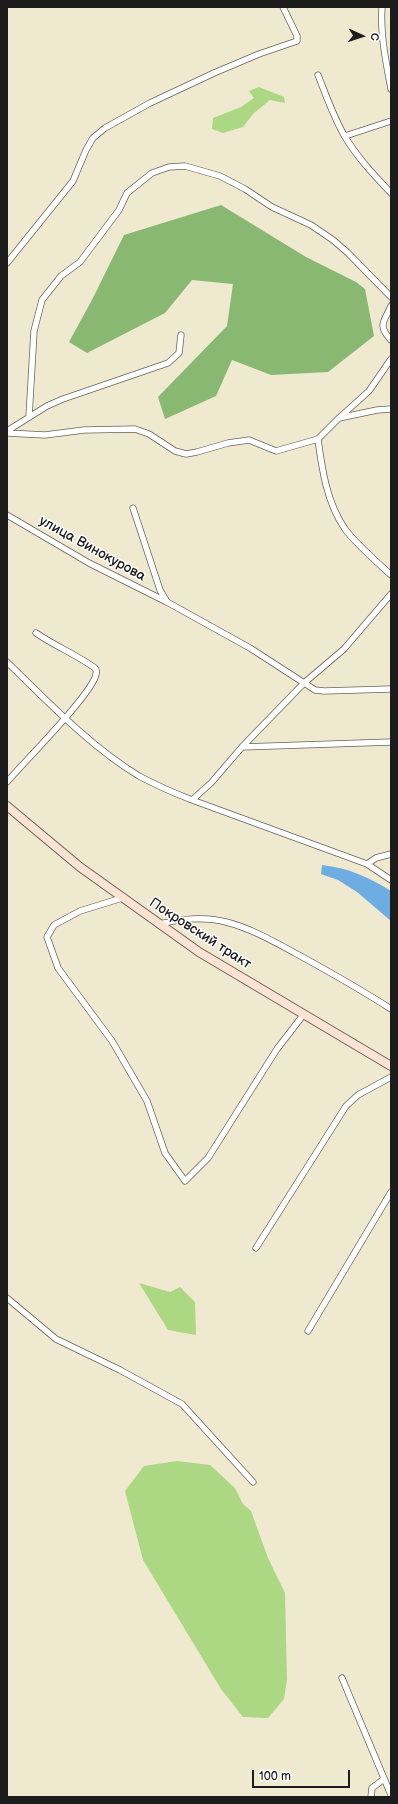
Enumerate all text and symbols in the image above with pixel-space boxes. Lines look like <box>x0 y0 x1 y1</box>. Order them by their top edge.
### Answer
north arrow <box>342 16 382 56</box>
text: С <box>368 32 381 41</box>
street label: улица Винокурова <box>36 513 148 585</box>
street label: Покровский тракт <box>146 895 254 973</box>
scale bar <box>254 1762 352 1788</box>
text: 100 m <box>259 1769 291 1784</box>

